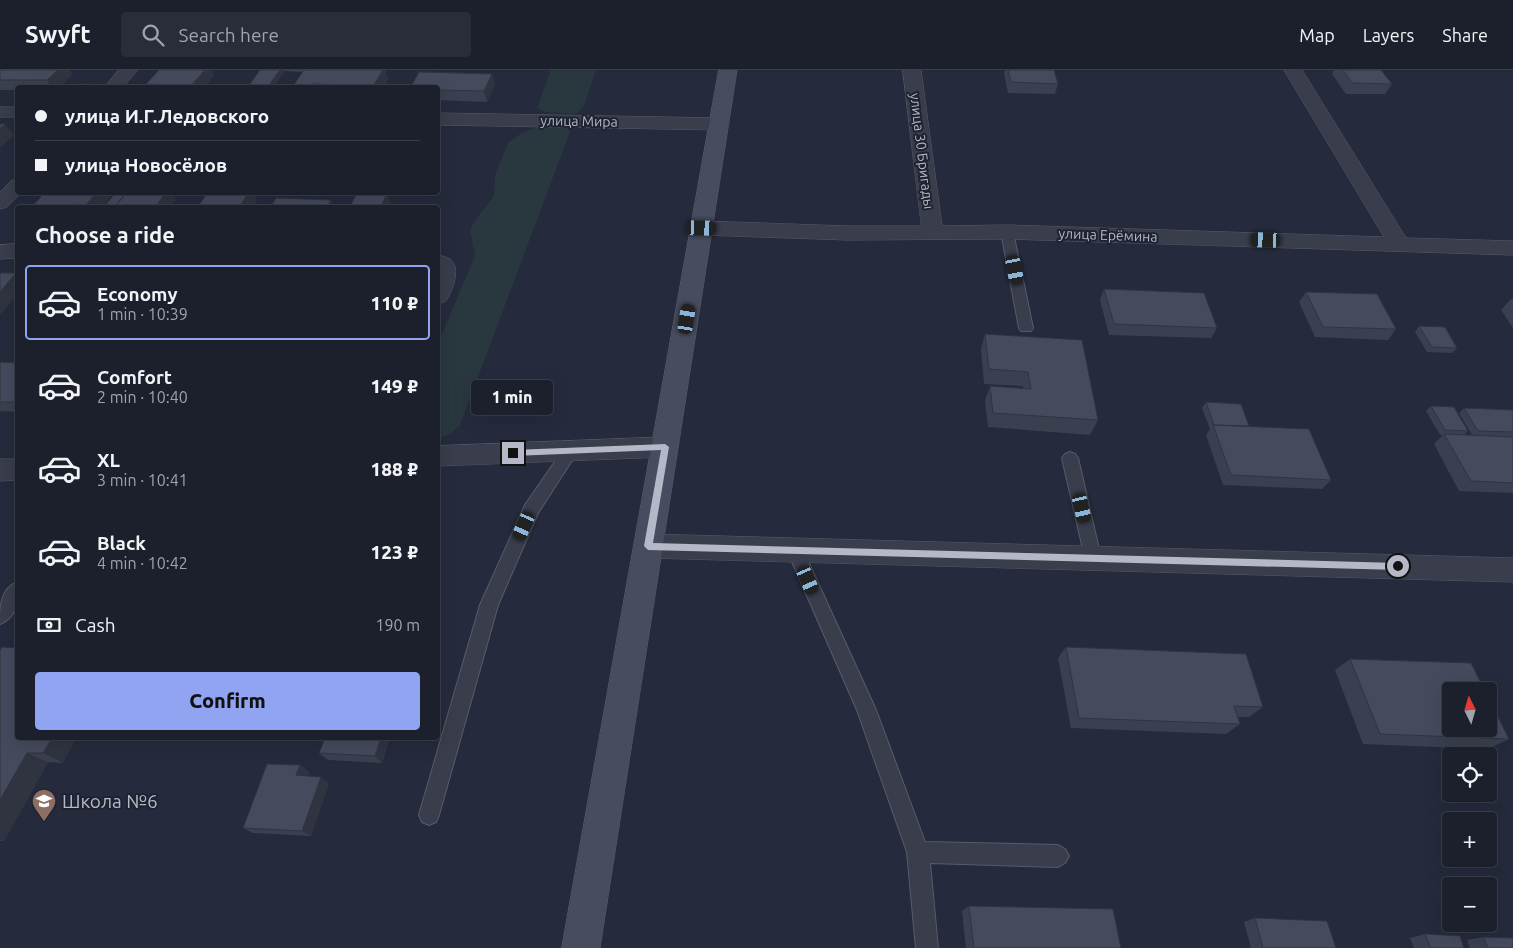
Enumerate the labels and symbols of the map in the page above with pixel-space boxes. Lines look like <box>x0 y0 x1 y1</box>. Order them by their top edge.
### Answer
street label: улица 30 Бригады <box>907 92 937 210</box>
street label: улица Мира <box>540 112 618 130</box>
car <box>686 220 717 236</box>
street label: улица Ерёмина <box>1058 225 1158 245</box>
car <box>1250 232 1281 248</box>
car <box>1004 254 1025 286</box>
car <box>677 303 696 335</box>
callout: 1 min <box>472 380 554 416</box>
route end <box>502 442 524 464</box>
car <box>1071 492 1092 524</box>
car <box>511 509 536 543</box>
route start <box>1387 555 1409 577</box>
car <box>795 563 820 597</box>
north arrow <box>1442 682 1498 738</box>
school or university icon: Школа №6 <box>31 788 57 822</box>
place label: Школа №6 <box>62 790 158 812</box>

